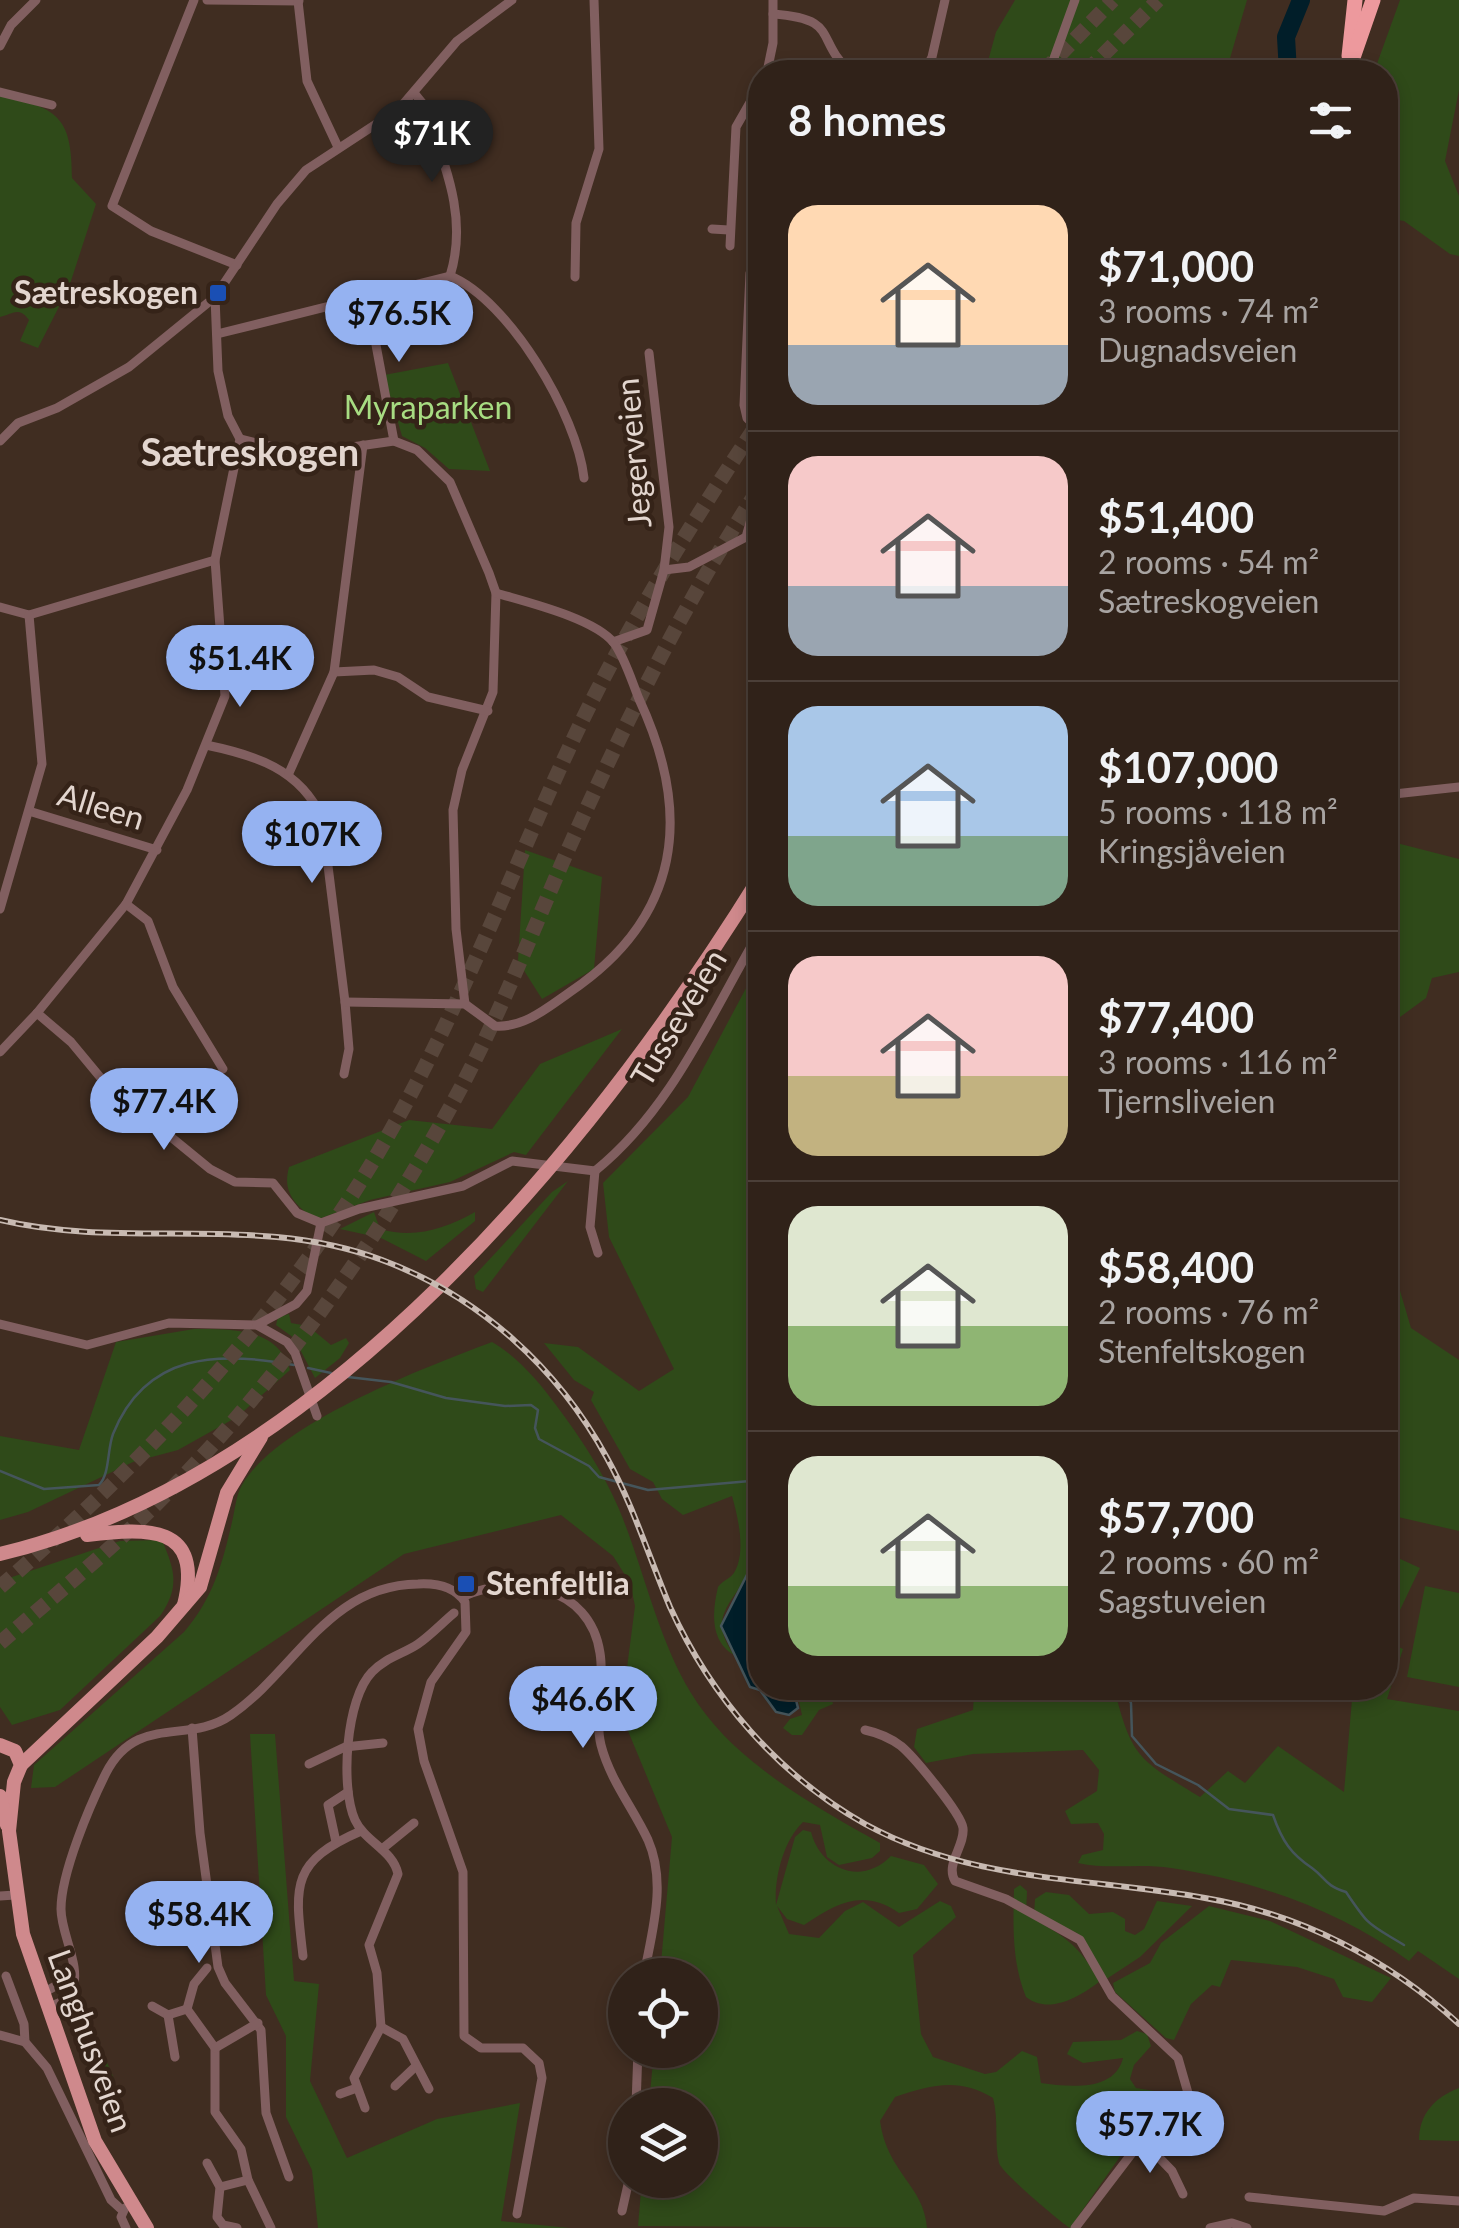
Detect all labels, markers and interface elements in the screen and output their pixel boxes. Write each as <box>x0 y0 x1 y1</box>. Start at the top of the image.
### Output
icon: filters <box>1303 93 1358 148</box>
text: 8 homes <box>788 95 946 145</box>
pin: $71K <box>373 100 491 185</box>
text: $71K <box>393 113 471 152</box>
text: $71,000 <box>1098 241 1254 291</box>
icon: home <box>868 245 988 365</box>
place label: Sætreskogen <box>14 272 198 311</box>
pin: $76.5K <box>318 280 480 365</box>
marker: Sætreskogen <box>207 282 229 304</box>
text: 3 rooms · 74 m² <box>1098 291 1319 330</box>
text: $76.5K <box>347 293 451 332</box>
text: Dugnadsveien <box>1098 330 1297 369</box>
street label: Jegerveien <box>607 377 658 530</box>
park label: Myraparken <box>344 387 512 426</box>
district label: Sætreskogen <box>141 428 359 474</box>
text: $51,400 <box>1098 492 1254 542</box>
icon: home <box>868 496 988 616</box>
text: 2 rooms · 54 m² <box>1098 542 1319 581</box>
text: Sætreskogveien <box>1098 581 1319 620</box>
pin: $51.4K <box>159 625 321 710</box>
text: $51.4K <box>188 638 292 677</box>
text: $107,000 <box>1098 742 1278 792</box>
icon: home <box>868 746 988 866</box>
street label: Alleen <box>53 774 149 837</box>
text: 5 rooms · 118 m² <box>1098 792 1338 831</box>
pin: $107K <box>242 801 382 886</box>
text: $107K <box>264 814 360 853</box>
text: Kringsjåveien <box>1098 831 1286 870</box>
street label: Tusseveien <box>622 942 734 1093</box>
text: $77,400 <box>1098 992 1254 1042</box>
icon: home <box>868 996 988 1116</box>
text: 3 rooms · 116 m² <box>1098 1042 1338 1081</box>
pin: $77.4K <box>83 1068 245 1153</box>
text: $77.4K <box>112 1081 216 1120</box>
text: Tjernsliveien <box>1098 1081 1275 1120</box>
text: $58,400 <box>1098 1242 1254 1292</box>
icon: home <box>868 1246 988 1366</box>
text: 2 rooms · 76 m² <box>1098 1292 1319 1331</box>
text: Stenfeltskogen <box>1098 1331 1306 1370</box>
text: $57,700 <box>1098 1492 1254 1542</box>
icon: home <box>868 1496 988 1616</box>
text: 2 rooms · 60 m² <box>1098 1542 1319 1581</box>
place label: Stenfeltlia <box>486 1563 630 1602</box>
marker: Stenfeltlia <box>455 1573 477 1595</box>
text: Sagstuveien <box>1098 1581 1266 1620</box>
pin: $46.6K <box>502 1666 664 1751</box>
text: $46.6K <box>531 1679 635 1718</box>
pin: $58.4K <box>118 1881 280 1966</box>
text: $58.4K <box>147 1894 251 1933</box>
street label: Langhusveien <box>40 1944 142 2137</box>
map controls <box>608 1958 718 2198</box>
button: locate <box>608 1958 718 2068</box>
button: layers <box>608 2088 718 2198</box>
pin: $57.7K <box>1069 2091 1231 2176</box>
text: $57.7K <box>1098 2104 1202 2143</box>

